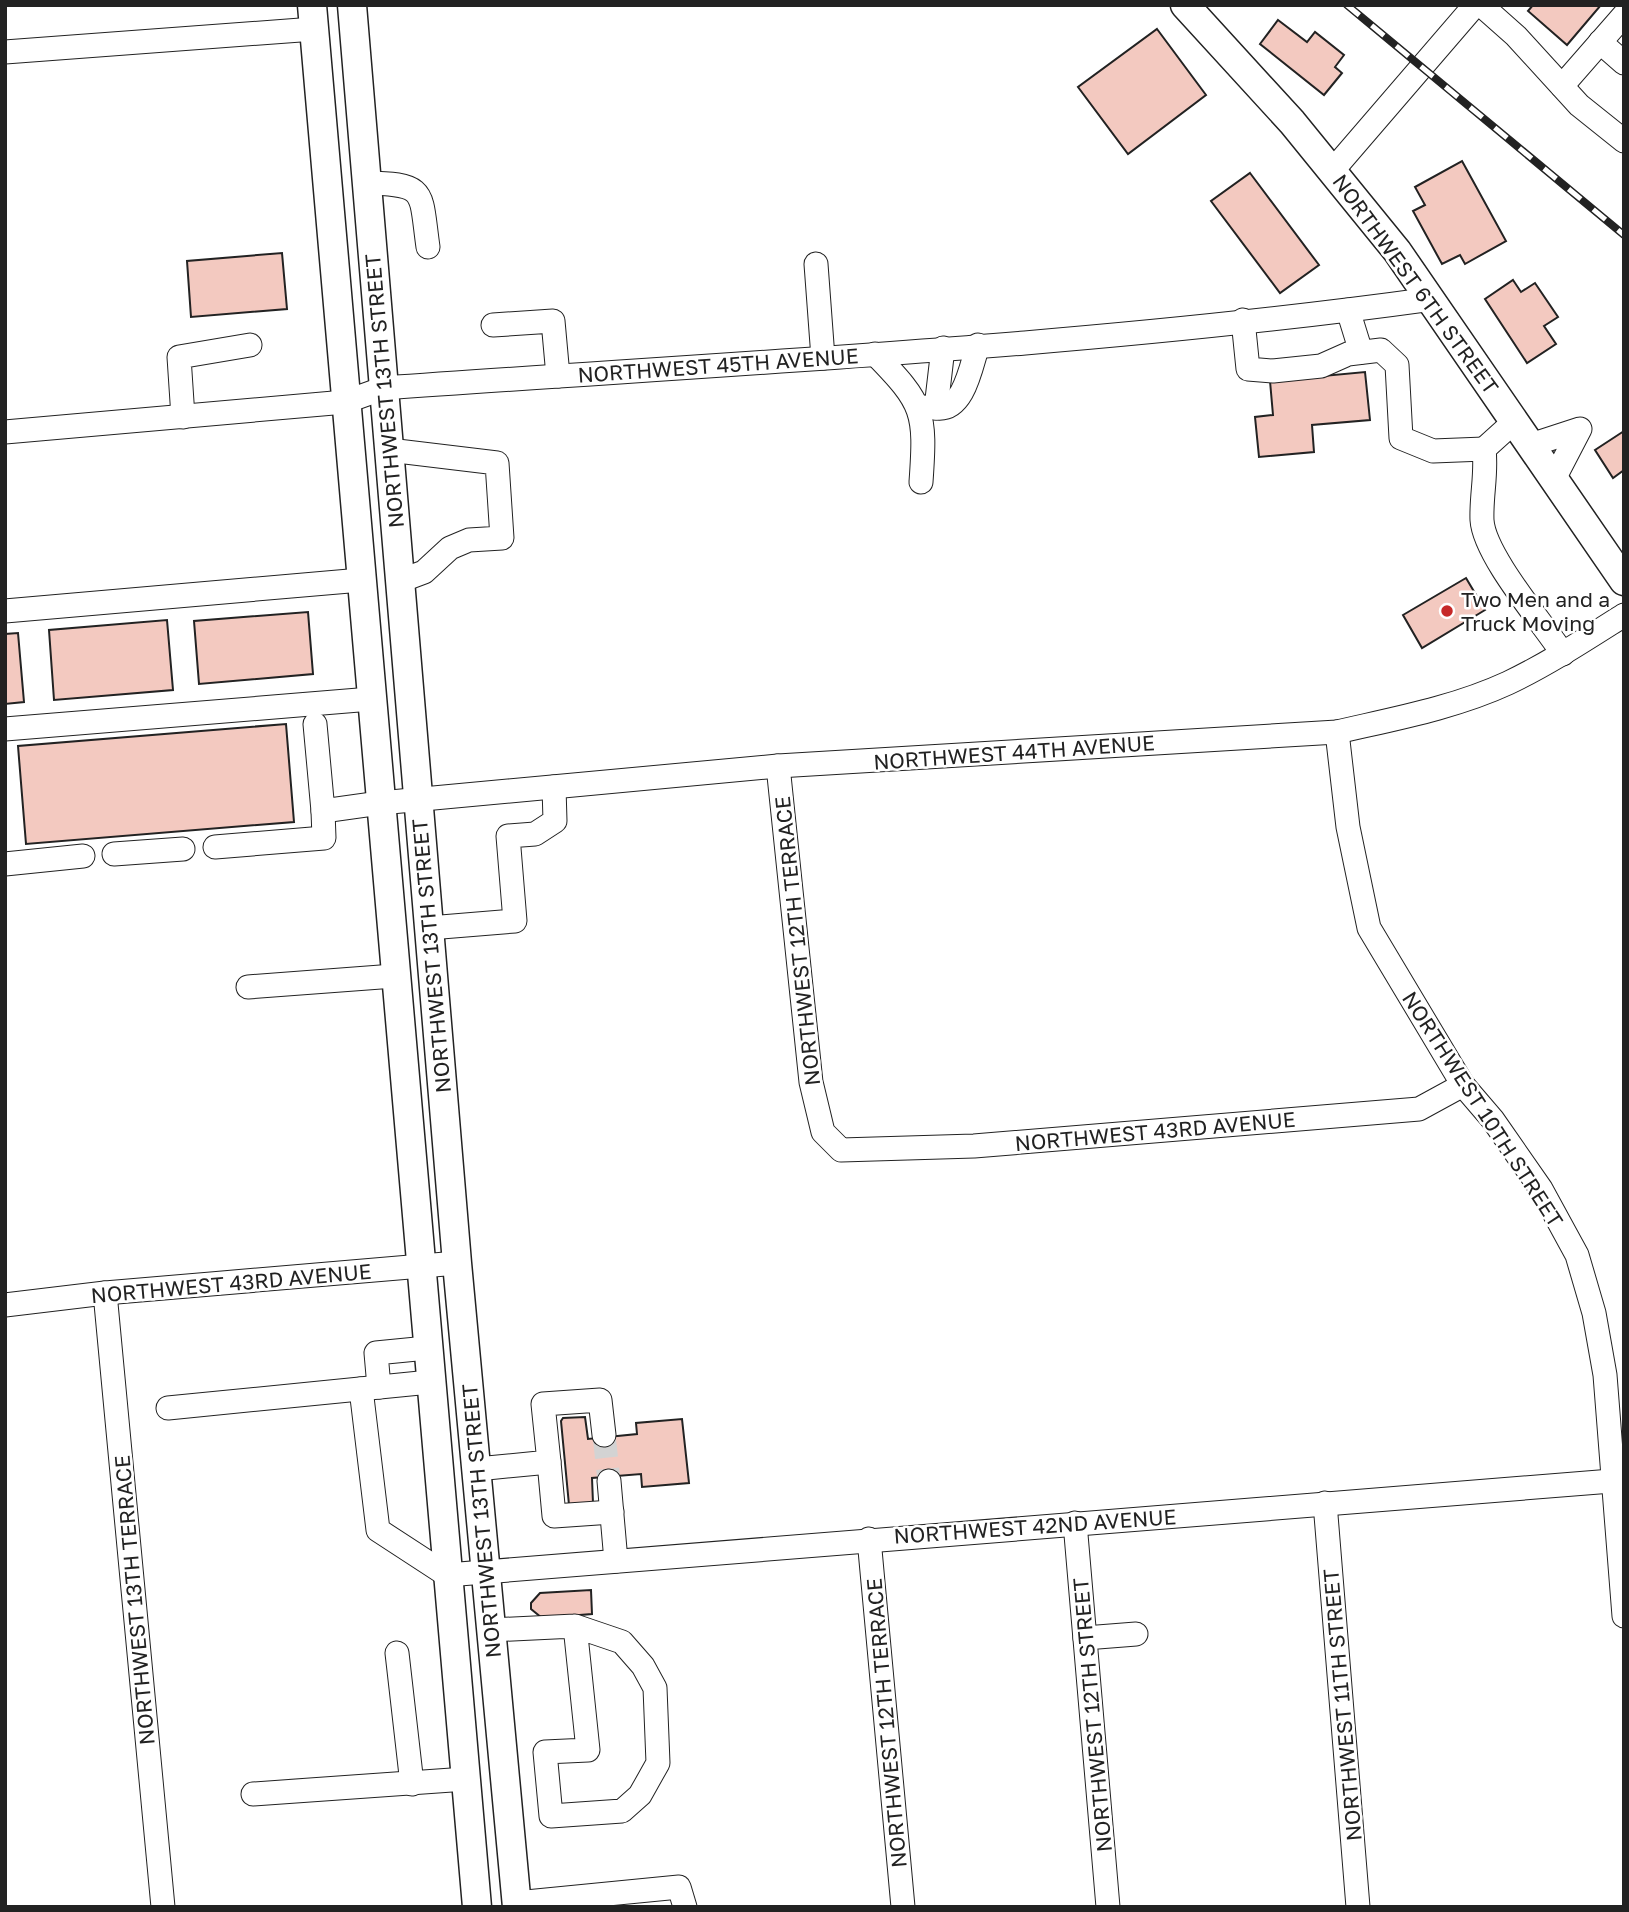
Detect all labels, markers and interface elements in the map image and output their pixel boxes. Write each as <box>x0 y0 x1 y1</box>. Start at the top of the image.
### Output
street label: NORTHWEST 6TH STREET <box>1328 169 1504 399</box>
street label: NORTHWEST 13TH STREET <box>359 253 409 529</box>
street label: NORTHWEST 45TH AVENUE <box>577 342 859 388</box>
place label: Two Men and a Truck Moving <box>1461 586 1610 636</box>
marker: Two Men and a Truck Moving <box>1439 603 1455 619</box>
street label: NORTHWEST 44TH AVENUE <box>872 729 1156 775</box>
street label: NORTHWEST 12TH TERRACE <box>769 795 825 1087</box>
street label: NORTHWEST 13TH STREET <box>406 818 456 1094</box>
street label: NORTHWEST 10TH STREET <box>1397 986 1569 1232</box>
street label: NORTHWEST 43RD AVENUE <box>1014 1106 1296 1156</box>
street label: NORTHWEST 43RD AVENUE <box>90 1258 372 1308</box>
street label: NORTHWEST 13TH STREET <box>456 1383 506 1659</box>
street label: NORTHWEST 13TH TERRACE <box>108 1454 160 1746</box>
street label: NORTHWEST 42ND AVENUE <box>893 1503 1177 1549</box>
street label: NORTHWEST 11TH STREET <box>1317 1568 1367 1842</box>
street label: NORTHWEST 12TH TERRACE <box>860 1577 912 1869</box>
street label: NORTHWEST 12TH STREET <box>1067 1577 1117 1853</box>

